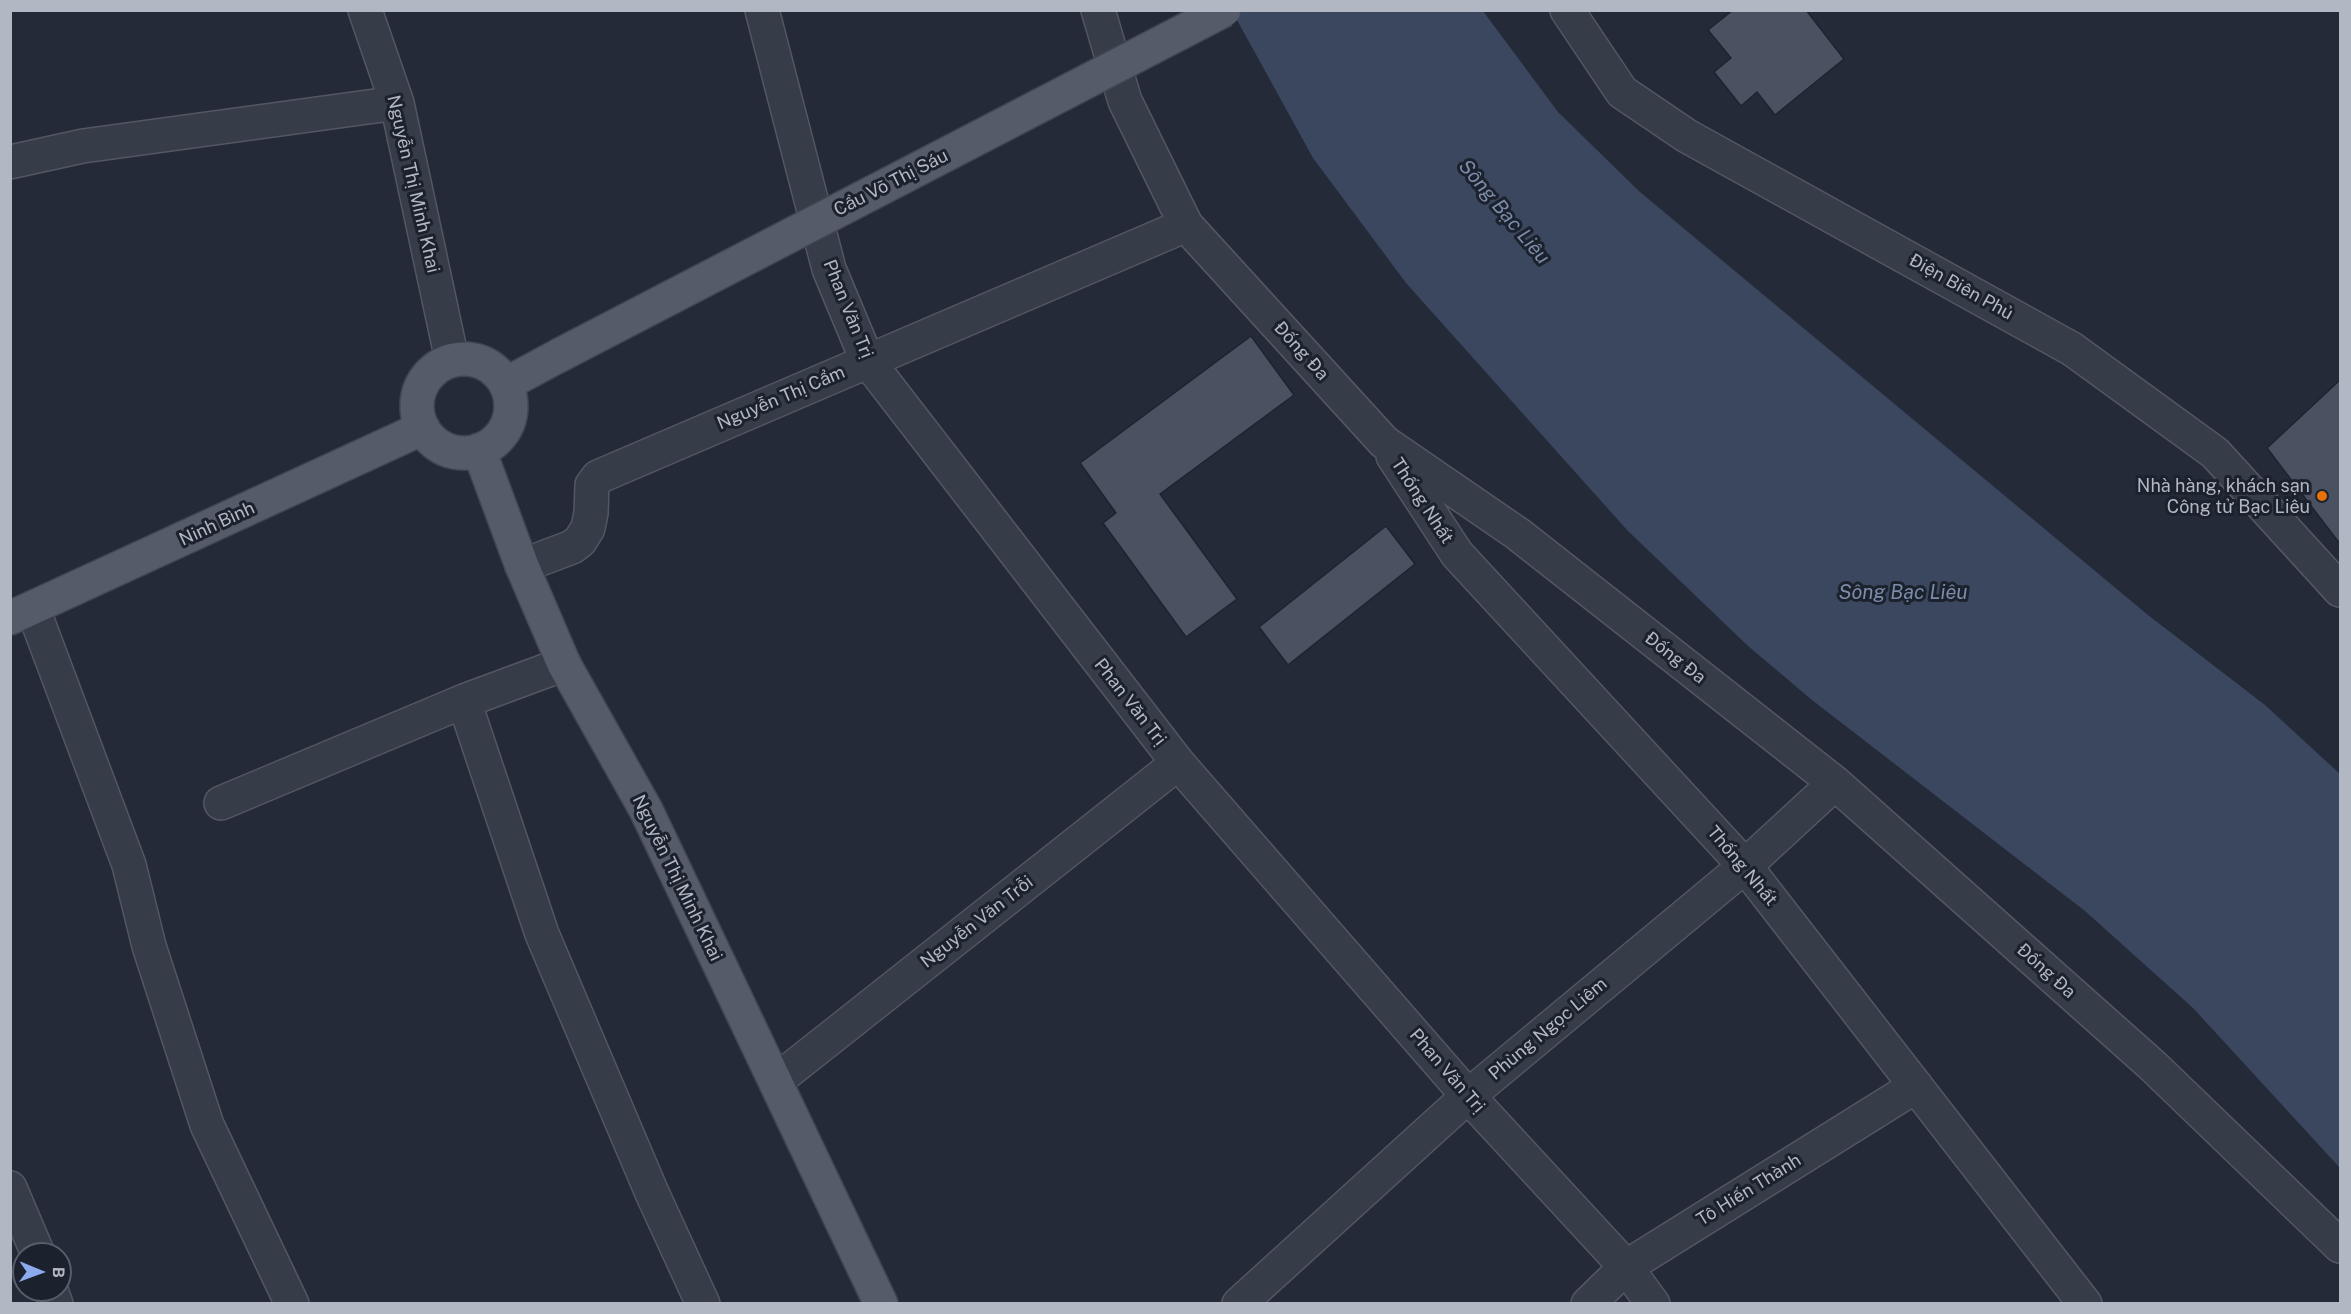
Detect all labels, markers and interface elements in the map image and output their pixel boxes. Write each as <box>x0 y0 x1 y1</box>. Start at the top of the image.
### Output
street label: Nguyễn Thị Minh Khai <box>382 93 444 275</box>
street label: Cầu Võ Thị Sáu <box>830 145 952 221</box>
water label: Sông Bạc Liêu <box>1453 155 1555 269</box>
street label: Điện Biên Phủ <box>1905 249 2017 325</box>
street label: Phan Văn Trị <box>818 257 878 361</box>
street label: Đống Đa <box>1269 317 1333 385</box>
street label: Nguyễn Thị Cẩm <box>714 361 848 435</box>
street label: Thống Nhất <box>1386 454 1458 548</box>
place label: Nhà hàng, khách sạn Công tử Bạc Liêu <box>2137 475 2310 518</box>
marker: Nhà hàng, khách sạn Công tử Bạc Liêu <box>2315 489 2329 503</box>
street label: Ninh Bình <box>176 497 258 551</box>
water label: Sông Bạc Liêu <box>1838 581 1968 605</box>
street label: Đống Đa <box>1640 627 1710 689</box>
street label: Phan Văn Trị <box>1089 654 1171 750</box>
street label: Nguyễn Thị Minh Khai <box>627 792 727 964</box>
street label: Thống Nhất <box>1702 822 1782 910</box>
street label: Nguyễn Văn Trỗi <box>916 871 1038 973</box>
street label: Đống Đa <box>2012 939 2080 1003</box>
street label: Phùng Ngọc Liêm <box>1484 973 1612 1085</box>
street label: Phan Văn Trị <box>1405 1025 1489 1117</box>
street label: Tô Hiến Thành <box>1693 1149 1805 1231</box>
north arrow <box>12 1242 72 1302</box>
text: B <box>49 1267 68 1278</box>

